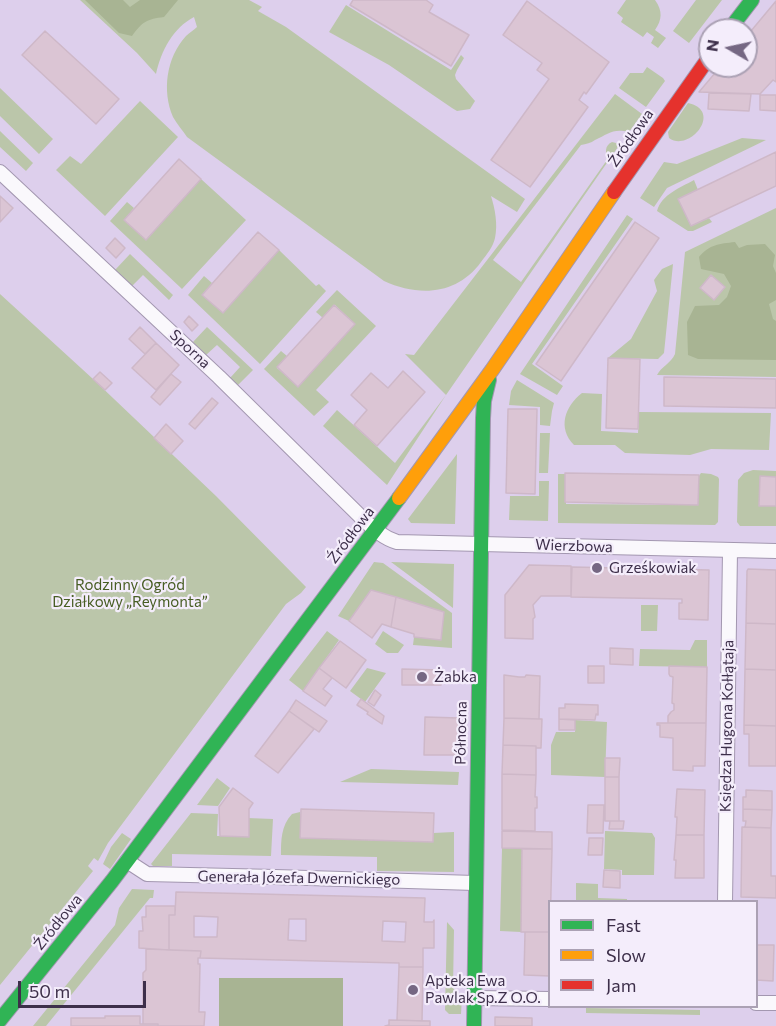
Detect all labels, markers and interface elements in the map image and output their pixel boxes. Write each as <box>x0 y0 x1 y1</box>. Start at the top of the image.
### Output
north arrow <box>698 18 758 78</box>
text: N <box>701 38 722 53</box>
street label: Źródłowa <box>605 106 657 170</box>
street label: Sporna <box>166 326 214 372</box>
street label: Źródłowa <box>324 503 378 567</box>
street label: Wierzbowa <box>535 536 613 556</box>
place label: Grześkowiak <box>609 559 696 577</box>
marker: Grześkowiak <box>590 561 604 575</box>
park label: Rodzinny Ogród Działkowy „Reymonta” <box>52 576 208 611</box>
street label: Księdza Hugona Kołłątaja <box>716 640 738 812</box>
place label: Żabka <box>434 668 477 686</box>
marker: Żabka <box>415 670 429 684</box>
street label: Północna <box>451 701 471 765</box>
street label: Generała Józefa Dwernickiego <box>197 867 401 889</box>
street label: Źródłowa <box>30 891 86 953</box>
legend <box>548 900 758 1008</box>
text: Fast <box>606 914 641 936</box>
text: Slow <box>606 944 646 966</box>
scale bar <box>21 969 148 1007</box>
place label: Apteka Ewa Pawlak Sp.Z O.O. <box>425 972 541 1007</box>
text: Jam <box>606 974 636 996</box>
text: 50 m <box>29 980 70 1002</box>
marker: Apteka Ewa Pawlak Sp.Z O.O. <box>406 983 420 997</box>

